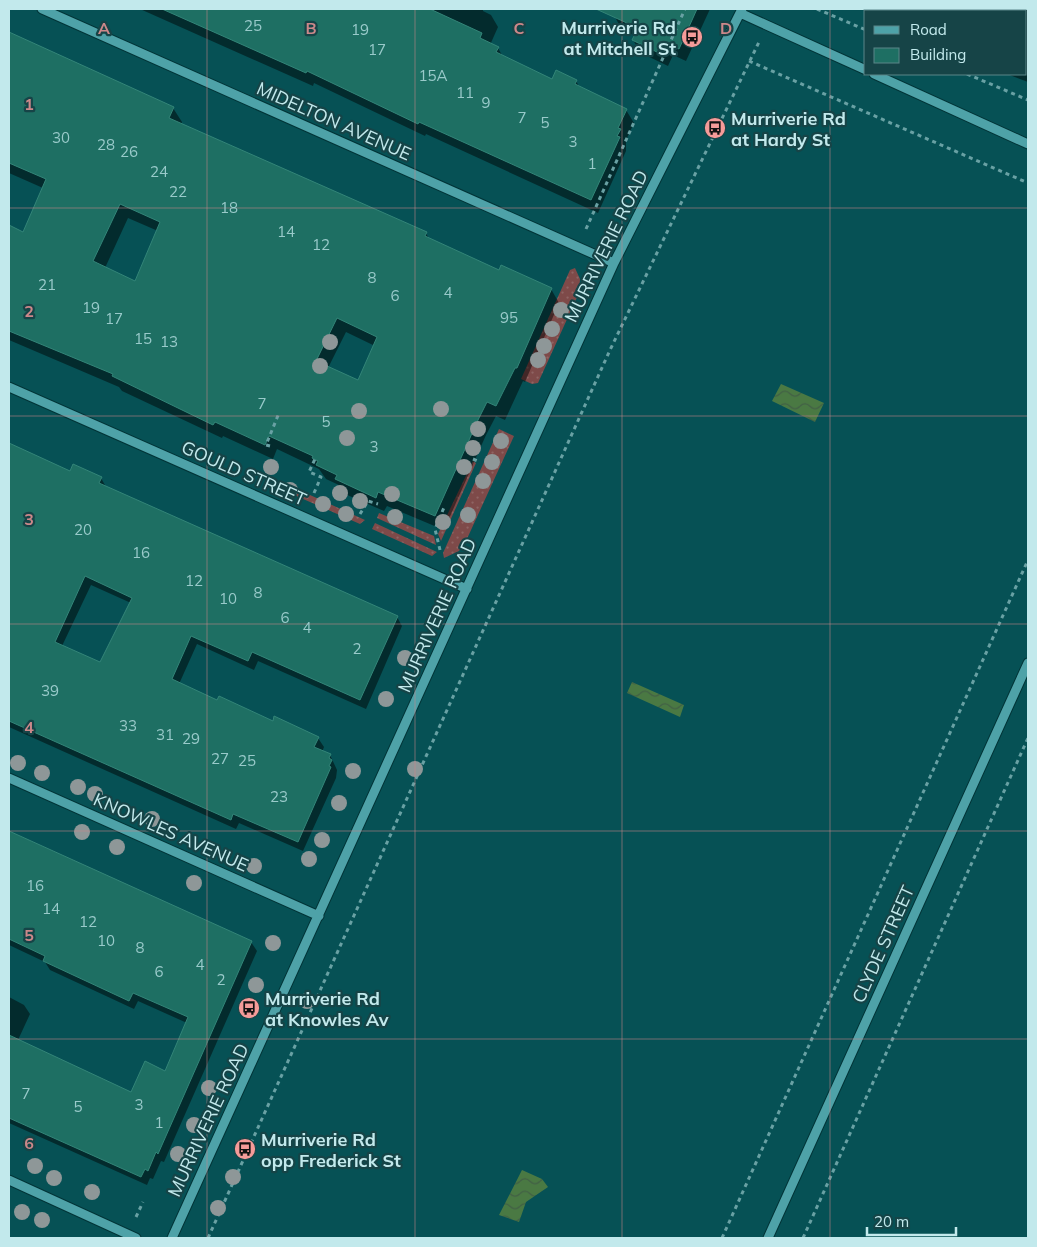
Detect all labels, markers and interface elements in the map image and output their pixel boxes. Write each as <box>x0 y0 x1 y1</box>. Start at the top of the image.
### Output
legend <box>864 10 1027 75</box>
house number: 25 <box>244 16 262 35</box>
place label: Murriverie Rd at Mitchell St <box>561 16 676 60</box>
text: A <box>98 18 110 38</box>
text: B <box>305 18 317 38</box>
text: C <box>514 18 525 38</box>
text: D <box>720 18 732 38</box>
house number: 19 <box>351 20 369 39</box>
text: Road <box>910 20 947 39</box>
bus stop icon: Murriverie Rd at Mitchell St <box>680 25 704 49</box>
house number: 17 <box>368 40 386 59</box>
text: Building <box>910 45 966 64</box>
house number: 15A <box>418 66 448 85</box>
street label: MIDELTON AVENUE <box>253 77 415 165</box>
house number: 11 <box>456 83 474 102</box>
house number: 9 <box>481 93 491 112</box>
text: 1 <box>24 94 34 114</box>
place label: Murriverie Rd at Hardy St <box>731 107 846 151</box>
house number: 7 <box>517 108 527 127</box>
house number: 5 <box>540 113 550 132</box>
bus stop icon: Murriverie Rd at Hardy St <box>703 116 727 140</box>
house number: 30 <box>52 128 70 147</box>
house number: 3 <box>568 132 578 151</box>
house number: 28 <box>97 135 115 154</box>
house number: 26 <box>120 142 138 161</box>
house number: 1 <box>587 154 597 173</box>
house number: 24 <box>150 162 168 181</box>
street label: MURRIVERIE ROAD <box>559 166 653 326</box>
house number: 22 <box>169 182 187 201</box>
house number: 18 <box>220 198 238 217</box>
house number: 14 <box>277 222 295 241</box>
house number: 12 <box>312 235 330 254</box>
house number: 8 <box>367 268 377 287</box>
house number: 21 <box>38 275 56 294</box>
house number: 4 <box>443 283 453 302</box>
house number: 6 <box>390 286 400 305</box>
house number: 19 <box>82 298 100 317</box>
text: 2 <box>24 301 34 321</box>
house number: 95 <box>500 308 518 327</box>
house number: 17 <box>105 309 123 328</box>
house number: 15 <box>134 329 152 348</box>
house number: 13 <box>160 332 178 351</box>
house number: 7 <box>257 394 267 413</box>
house number: 5 <box>321 412 331 431</box>
street label: GOULD STREET <box>178 435 310 511</box>
house number: 3 <box>369 437 379 456</box>
text: 3 <box>24 509 34 529</box>
house number: 20 <box>74 520 92 539</box>
street label: MURRIVERIE ROAD <box>393 534 481 696</box>
house number: 16 <box>132 543 150 562</box>
house number: 12 <box>185 571 203 590</box>
house number: 8 <box>253 583 263 602</box>
house number: 10 <box>219 589 237 608</box>
house number: 6 <box>280 608 290 627</box>
house number: 4 <box>302 618 312 637</box>
house number: 2 <box>352 639 362 658</box>
house number: 39 <box>41 681 59 700</box>
house number: 33 <box>119 716 137 735</box>
text: 4 <box>24 717 34 737</box>
house number: 31 <box>156 725 174 744</box>
house number: 29 <box>182 729 200 748</box>
house number: 27 <box>211 749 229 768</box>
house number: 25 <box>238 751 256 770</box>
street label: KNOWLES AVENUE <box>90 787 252 877</box>
house number: 23 <box>270 787 288 806</box>
house number: 16 <box>26 876 44 895</box>
street label: CLYDE STREET <box>847 882 919 1006</box>
house number: 14 <box>42 899 60 918</box>
house number: 12 <box>79 912 97 931</box>
text: 5 <box>24 925 34 945</box>
house number: 10 <box>97 931 115 950</box>
house number: 8 <box>135 938 145 957</box>
house number: 4 <box>195 955 205 974</box>
house number: 6 <box>154 962 164 981</box>
house number: 2 <box>216 970 226 989</box>
place label: Murriverie Rd at Knowles Av <box>265 987 389 1031</box>
bus stop icon: Murriverie Rd at Knowles Av <box>237 996 261 1020</box>
street label: MURRIVERIE ROAD <box>162 1040 254 1200</box>
house number: 7 <box>21 1084 31 1103</box>
house number: 3 <box>134 1095 144 1114</box>
house number: 5 <box>73 1097 83 1116</box>
house number: 1 <box>154 1113 164 1132</box>
place label: Murriverie Rd opp Frederick St <box>261 1128 401 1172</box>
text: 6 <box>24 1133 34 1153</box>
bus stop icon: Murriverie Rd opp Frederick St <box>233 1137 257 1161</box>
scale bar <box>867 1204 956 1236</box>
text: 20 m <box>874 1212 909 1231</box>

